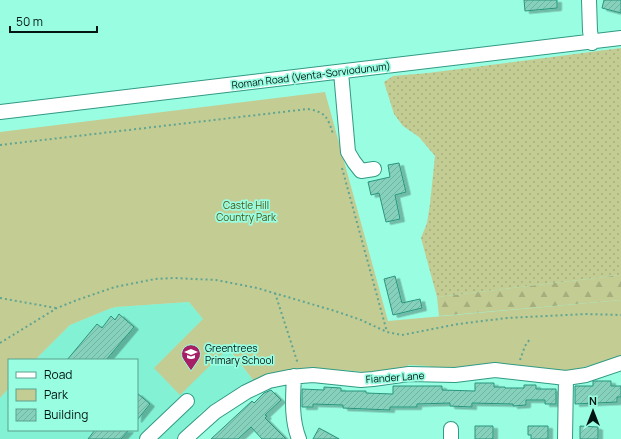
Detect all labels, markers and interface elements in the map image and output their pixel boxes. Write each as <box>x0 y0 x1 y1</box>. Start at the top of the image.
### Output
scale bar <box>10 8 97 34</box>
text: 50 m <box>16 13 43 30</box>
street label: Roman Road (Venta-Sorviodunum) <box>231 58 391 92</box>
park label: Castle Hill Country Park <box>216 198 277 224</box>
place label: Greentrees Primary School <box>205 341 274 367</box>
school or university icon: Greentrees Primary School <box>180 343 202 371</box>
legend <box>8 359 138 431</box>
text: Road <box>44 366 72 383</box>
street label: Fiander Lane <box>365 368 425 386</box>
text: Park <box>44 386 69 403</box>
north arrow <box>573 391 613 431</box>
text: N <box>589 393 597 408</box>
text: Building <box>44 406 88 423</box>

